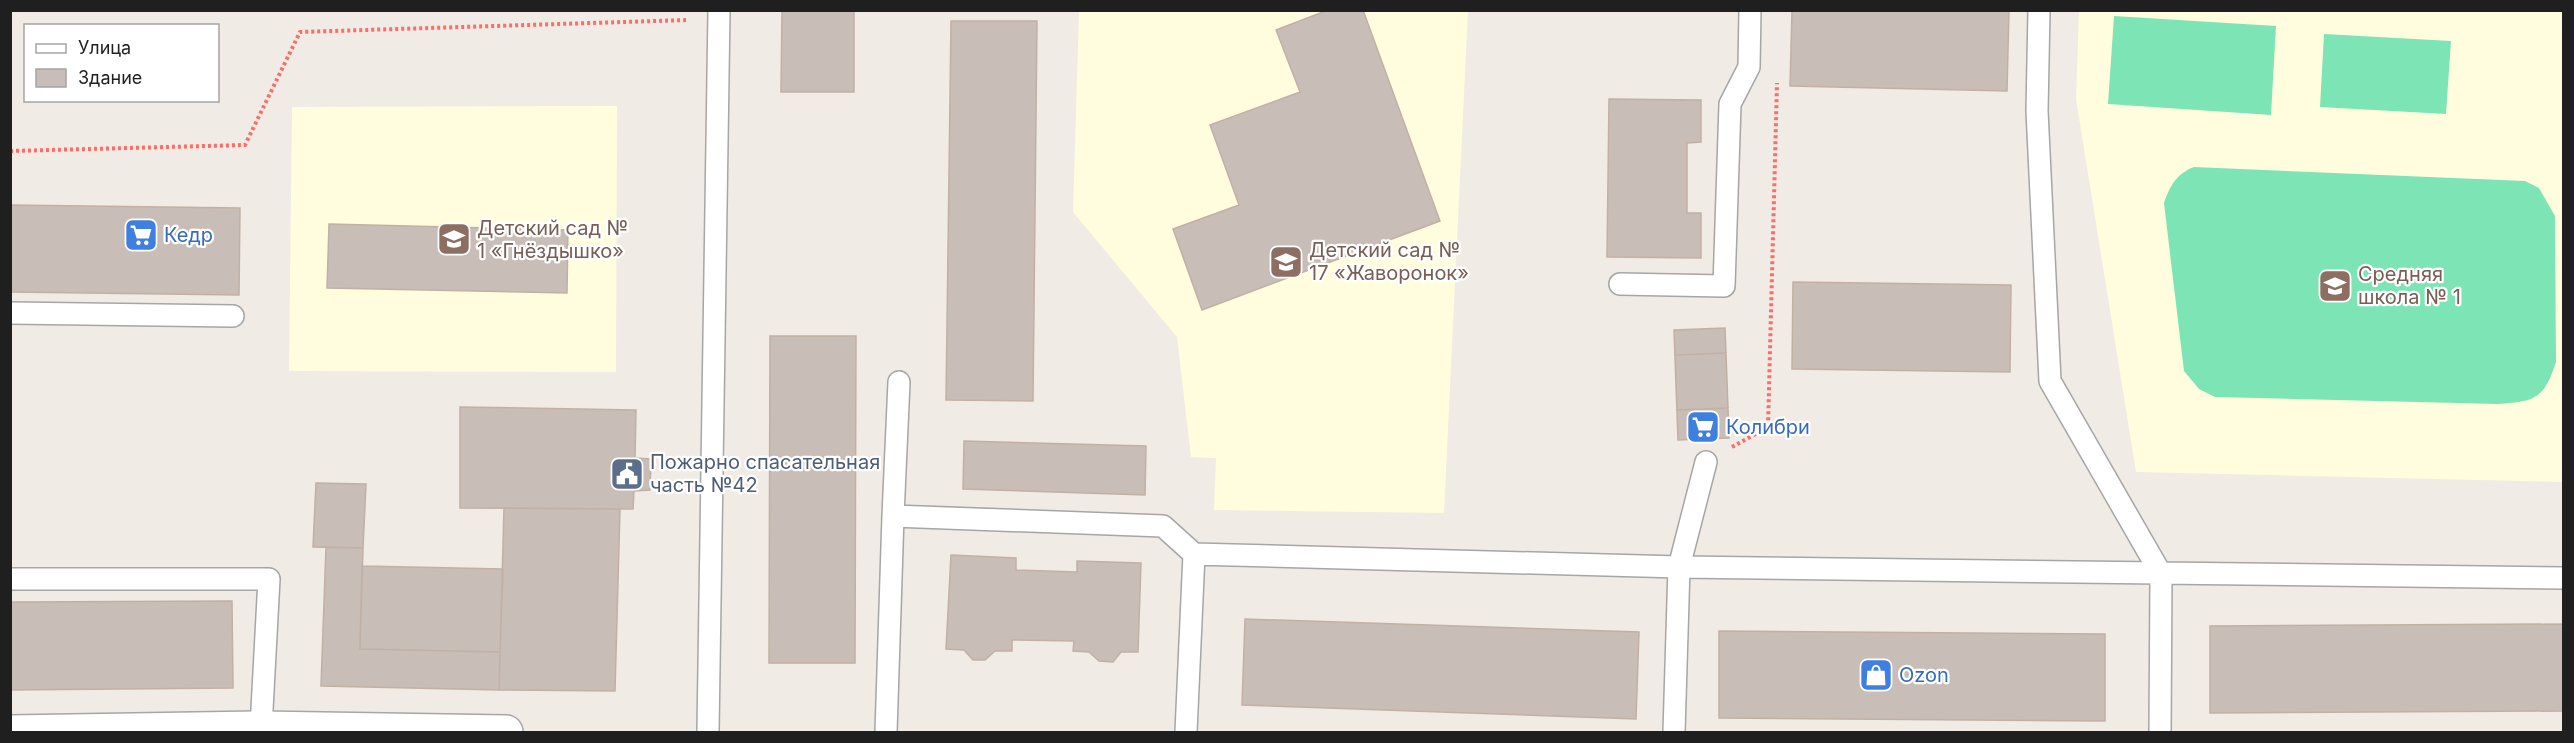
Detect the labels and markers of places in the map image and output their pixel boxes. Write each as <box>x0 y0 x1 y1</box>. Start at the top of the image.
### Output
place label: Детский сад № 1 «Гнёздышко» <box>477 216 628 263</box>
supermarket icon: Кедр <box>123 217 159 253</box>
school or university icon: Детский сад № 1 «Гнёздышко» <box>436 221 472 257</box>
place label: Кедр <box>164 223 213 247</box>
place label: Детский сад № 17 «Жаворонок» <box>1309 238 1469 285</box>
school or university icon: Детский сад № 17 «Жаворонок» <box>1268 244 1304 280</box>
place label: Средняя школа № 1 <box>2358 262 2461 309</box>
school or university icon: Средняя школа № 1 <box>2317 268 2353 304</box>
supermarket icon: Колибри <box>1685 409 1721 445</box>
place label: Колибри <box>1726 415 1810 439</box>
place label: Пожарно спасательная часть №42 <box>650 450 880 497</box>
public building icon: Пожарно спасательная часть №42 <box>609 456 645 492</box>
shop icon: Ozon <box>1858 657 1894 693</box>
place label: Ozon <box>1899 663 1949 687</box>

